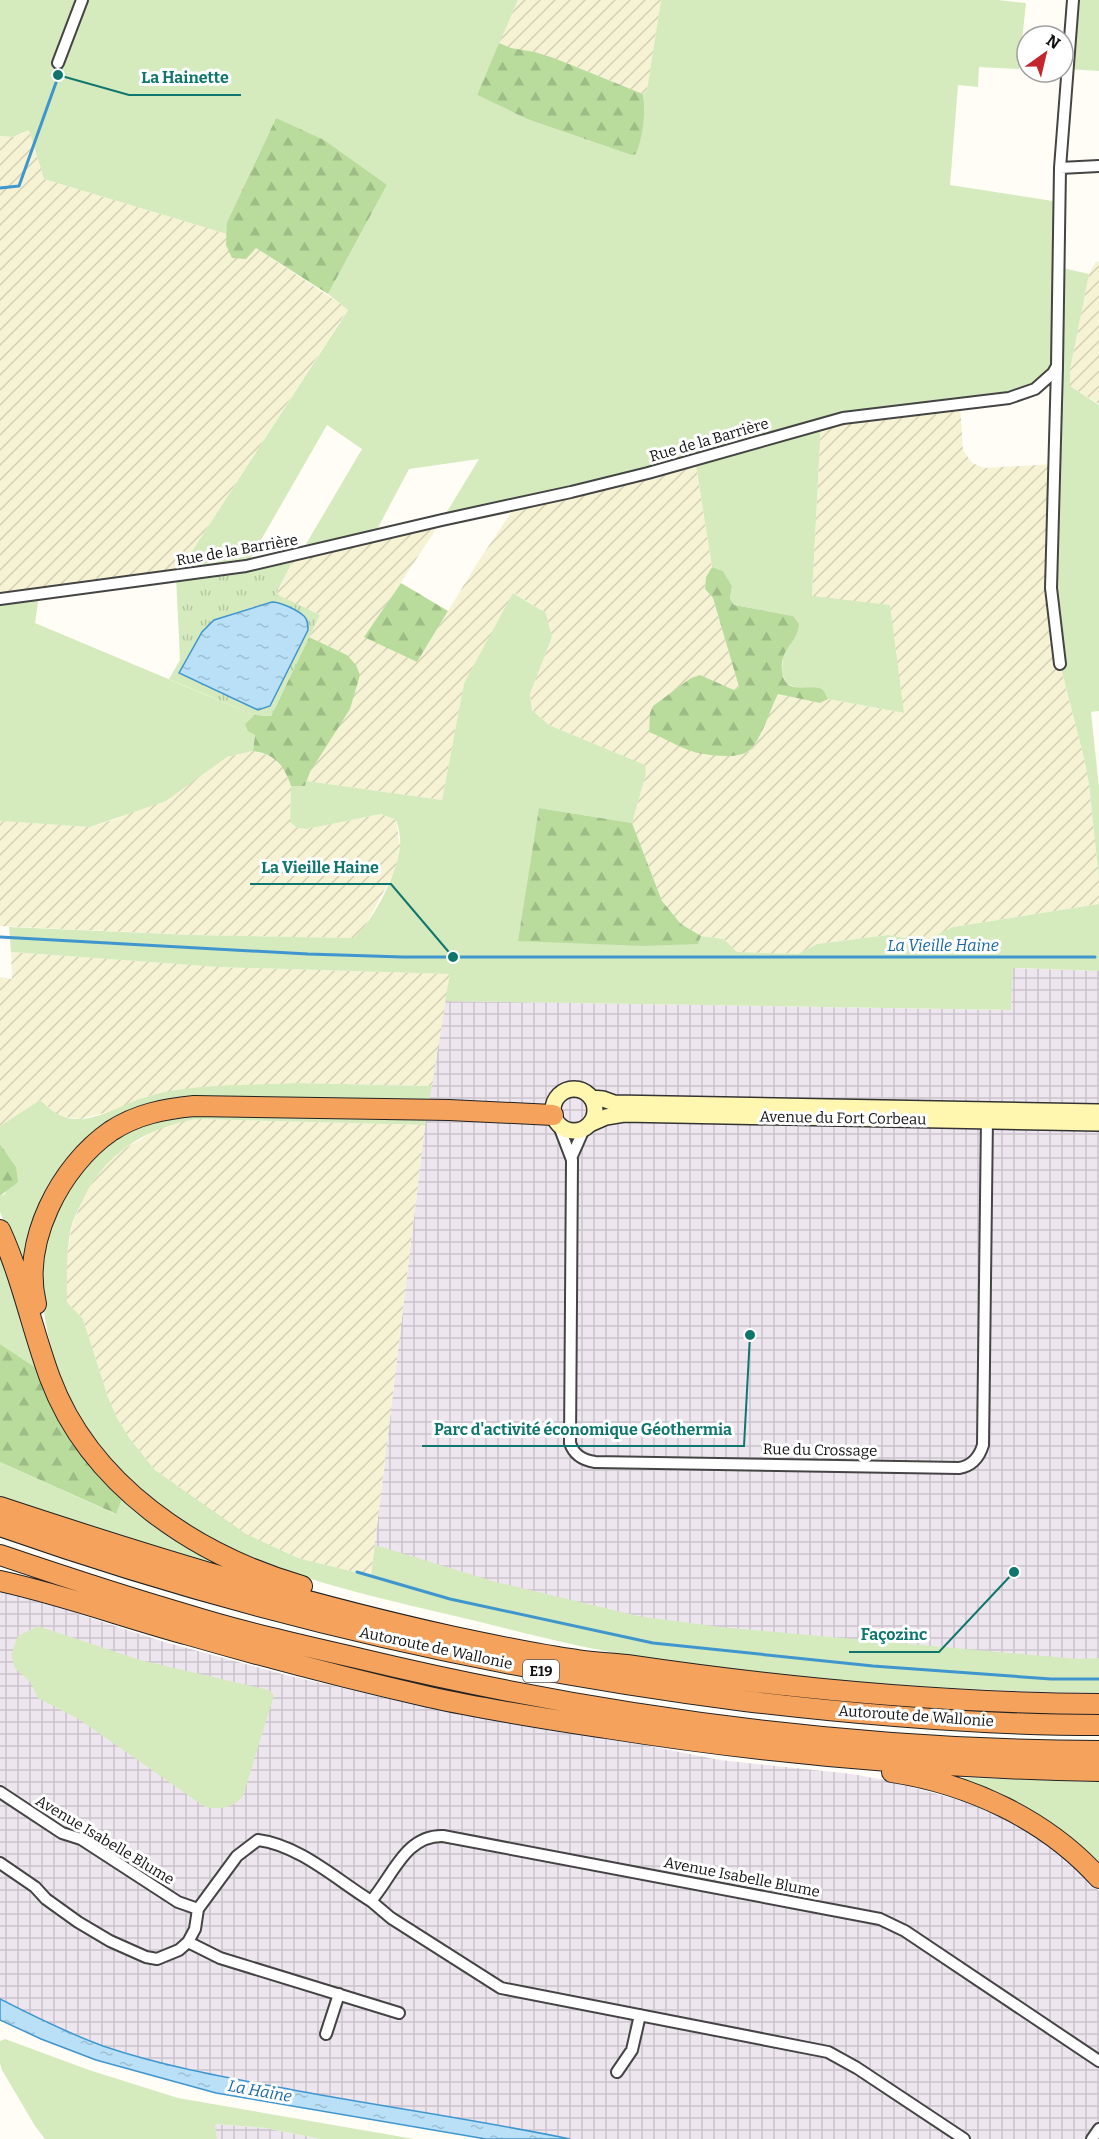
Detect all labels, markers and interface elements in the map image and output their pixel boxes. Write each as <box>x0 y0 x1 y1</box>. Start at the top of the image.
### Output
north arrow <box>1015 24 1075 84</box>
text: N <box>1043 31 1064 53</box>
callout: La Hainette <box>129 61 241 95</box>
text: La Hainette <box>141 68 229 87</box>
street label: Rue de la Barrière <box>647 414 771 466</box>
street label: Rue de la Barrière <box>175 530 299 570</box>
callout: La Vieille Haine <box>250 850 391 884</box>
text: La Vieille Haine <box>261 858 379 877</box>
water label: La Vieille Haine <box>887 936 999 955</box>
street label: Avenue du Fort Corbeau <box>759 1108 927 1128</box>
callout: Parc d'activité économique Géothermia <box>422 1412 744 1446</box>
text: Parc d'activité économique Géothermia <box>434 1420 732 1439</box>
street label: Rue du Crossage <box>763 1440 877 1460</box>
callout: Façozinc <box>849 1618 939 1652</box>
street label: Autoroute de Wallonie <box>358 1623 514 1673</box>
text: Façozinc <box>861 1625 927 1644</box>
road number: E19 <box>523 1660 559 1682</box>
street label: Autoroute de Wallonie <box>838 1702 994 1730</box>
street label: Avenue Isabelle Blume <box>32 1791 178 1889</box>
street label: Avenue Isabelle Blume <box>662 1853 822 1901</box>
water label: La Haine <box>227 2076 293 2106</box>

